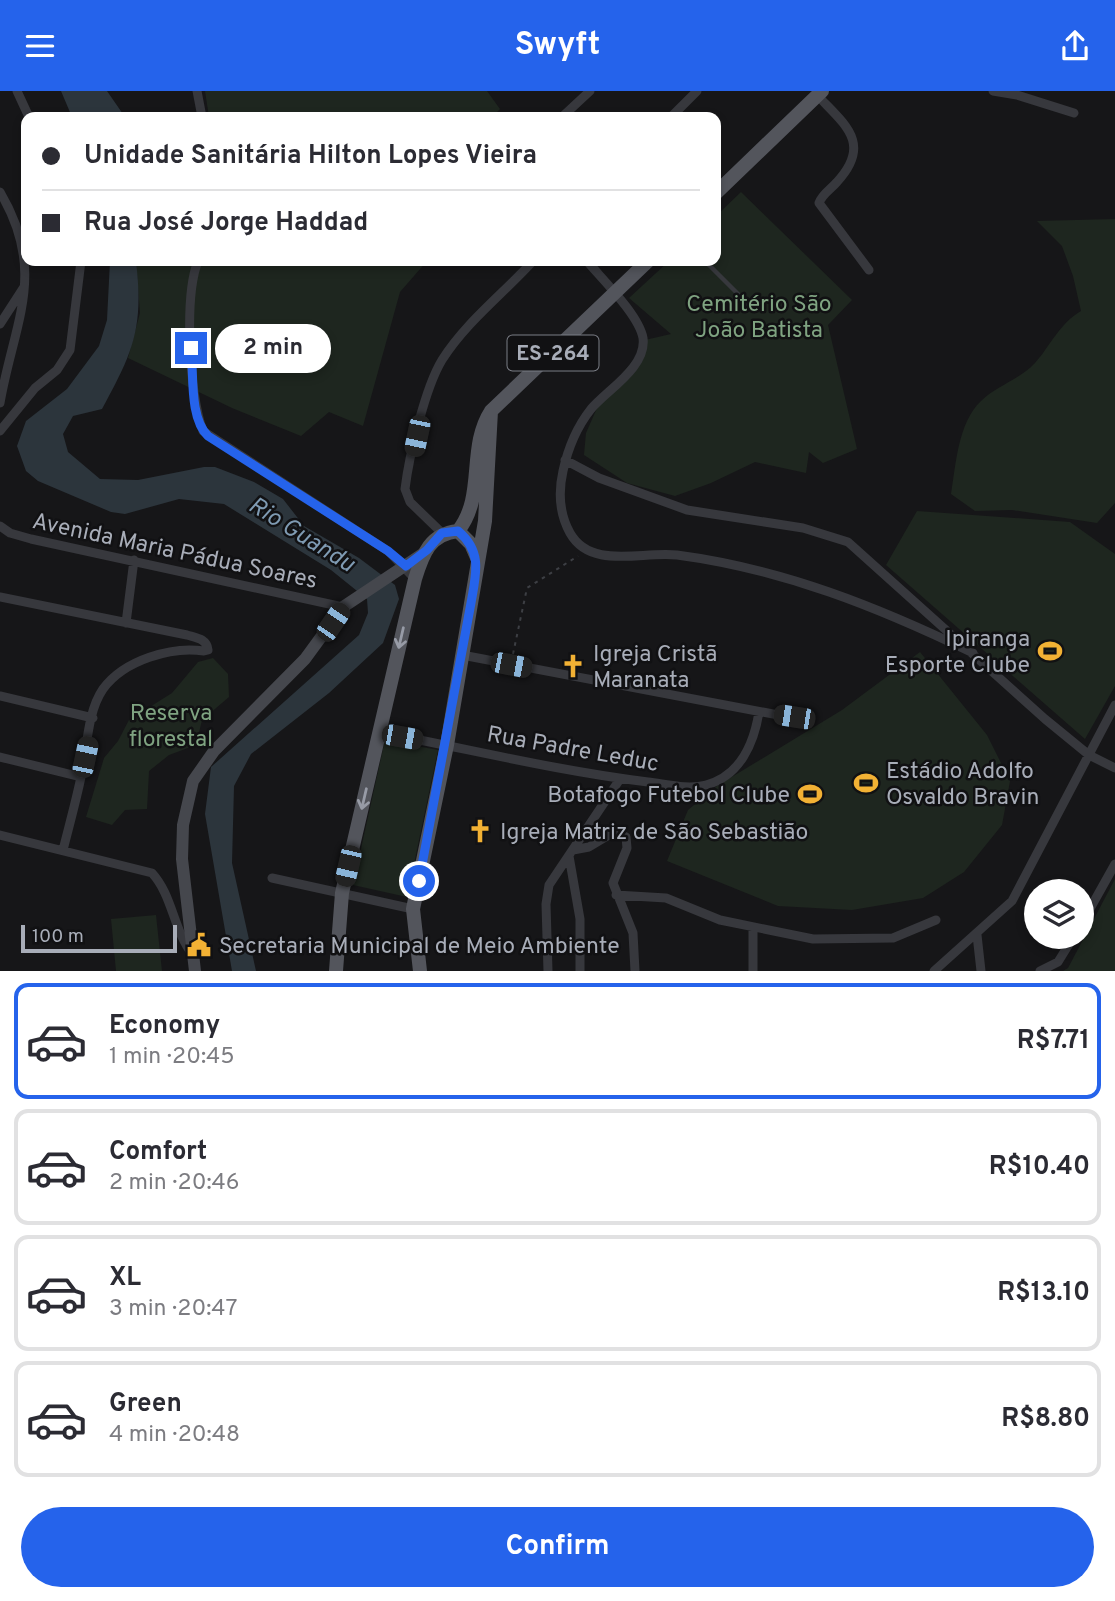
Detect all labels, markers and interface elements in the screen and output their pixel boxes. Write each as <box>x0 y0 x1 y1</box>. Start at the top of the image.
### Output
text: Swyft <box>515 26 600 66</box>
icon: menu <box>21 27 59 65</box>
icon: share <box>1056 27 1094 65</box>
text: Unidade Sanitária Hilton Lopes Vieira <box>84 140 537 173</box>
text: Rua José Jorge Haddad <box>84 207 368 240</box>
park label: Cemitério São João Batista <box>686 291 832 346</box>
callout: 2 min <box>216 323 331 373</box>
route end <box>175 332 207 364</box>
text: 2 min <box>243 334 303 363</box>
road number: ES-264 <box>508 335 598 371</box>
car <box>403 413 432 459</box>
water label: Rio Guandu <box>242 491 361 581</box>
street label: Avenida Maria Pádua Soares <box>29 508 320 597</box>
car <box>313 599 354 645</box>
one-way arrow <box>394 626 407 649</box>
place label: Ipiranga Esporte Clube <box>885 626 1030 681</box>
sports icon: Ipiranga Esporte Clube <box>1036 637 1064 665</box>
place label: Igreja Cristã Maranata <box>593 641 717 696</box>
car <box>489 651 534 679</box>
church icon: Igreja Cristã Maranata <box>559 652 587 680</box>
park label: Reserva florestal <box>129 700 213 755</box>
car <box>772 703 817 731</box>
street label: Rua Padre Leduc <box>484 721 661 780</box>
car <box>380 723 425 751</box>
car <box>71 734 100 780</box>
place label: Estádio Adolfo Osvaldo Bravin <box>886 758 1039 813</box>
sports icon: Estádio Adolfo Osvaldo Bravin <box>852 769 880 797</box>
sports icon: Botafogo Futebol Clube <box>796 780 824 808</box>
place label: Botafogo Futebol Clube <box>547 782 790 811</box>
one-way arrow <box>357 787 370 810</box>
church icon: Igreja Matriz de São Sebastião <box>466 817 494 845</box>
place label: Igreja Matriz de São Sebastião <box>500 819 808 848</box>
car <box>334 843 363 889</box>
route start <box>403 865 435 897</box>
map controls <box>1024 879 1094 949</box>
button: layers <box>1024 879 1094 949</box>
scale bar <box>21 922 177 954</box>
text: 100 m <box>32 925 84 949</box>
public building icon: Secretaria Municipal de Meio Ambiente <box>185 931 213 959</box>
place label: Secretaria Municipal de Meio Ambiente <box>219 933 620 962</box>
icon: car <box>25 1010 88 1073</box>
text: Economy <box>109 1010 220 1043</box>
text: R$7.71 <box>1017 1025 1090 1058</box>
text: 1 min · 20:45 <box>109 1043 235 1072</box>
icon: car <box>25 1136 88 1199</box>
text: Comfort <box>109 1136 207 1169</box>
text: R$10.40 <box>989 1151 1090 1184</box>
text: 2 min · 20:46 <box>109 1169 240 1198</box>
icon: car <box>25 1262 88 1325</box>
text: XL <box>109 1262 141 1295</box>
text: R$13.10 <box>997 1277 1090 1310</box>
text: 3 min · 20:47 <box>109 1295 237 1324</box>
icon: car <box>25 1388 88 1451</box>
text: Green <box>109 1388 182 1421</box>
text: R$8.80 <box>1001 1403 1090 1436</box>
text: 4 min · 20:48 <box>109 1421 240 1450</box>
button: Confirm <box>21 1507 1094 1587</box>

